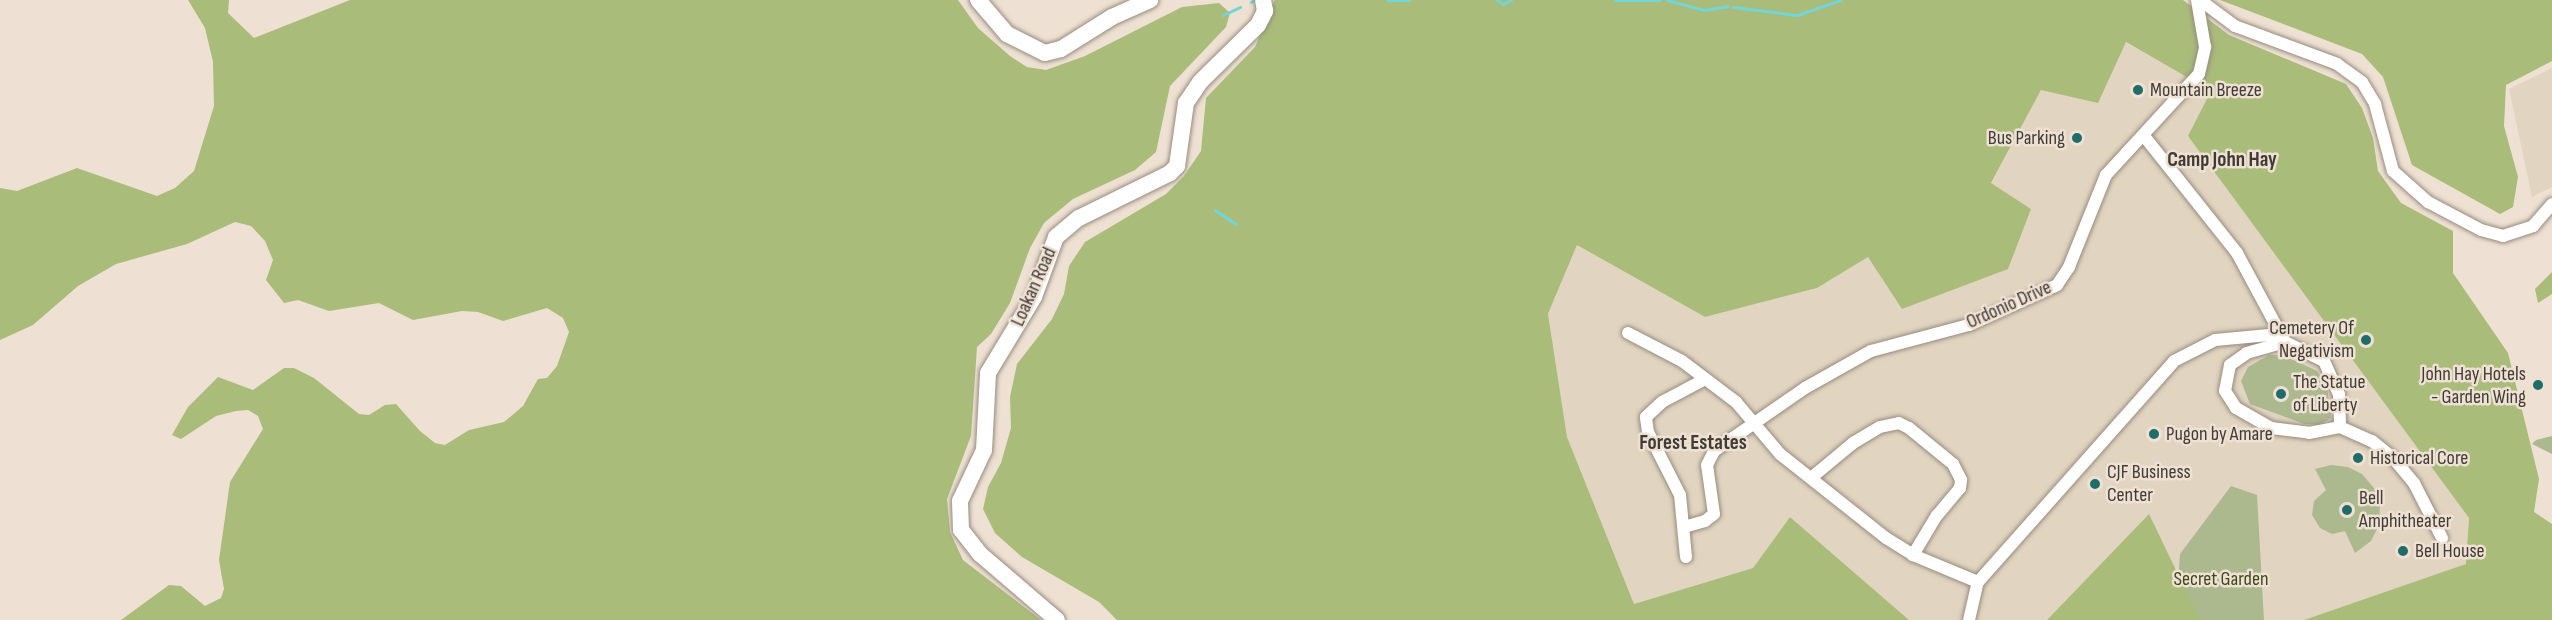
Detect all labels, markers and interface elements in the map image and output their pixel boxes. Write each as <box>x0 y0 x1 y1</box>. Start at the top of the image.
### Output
place label: Mountain Breeze <box>2150 78 2262 102</box>
marker: Mountain Breeze <box>2131 83 2145 97</box>
place label: Bus Parking <box>1988 126 2065 150</box>
marker: Bus Parking <box>2070 131 2084 145</box>
district label: Camp John Hay <box>2167 147 2277 173</box>
street label: Loakan Road <box>1006 244 1062 330</box>
street label: Ordonio Drive <box>1963 276 2055 334</box>
place label: Cemetery Of Negativism <box>2269 316 2354 363</box>
marker: Cemetery Of Negativism <box>2359 333 2373 347</box>
place label: John Hay Hotels - Garden Wing <box>2421 362 2526 409</box>
place label: The Statue of Liberty <box>2293 371 2365 418</box>
marker: John Hay Hotels - Garden Wing <box>2531 378 2545 392</box>
marker: The Statue of Liberty <box>2274 387 2288 401</box>
place label: Pugon by Amare <box>2166 422 2273 446</box>
marker: Pugon by Amare <box>2147 427 2161 441</box>
district label: Forest Estates <box>1639 430 1747 456</box>
place label: Historical Core <box>2370 446 2468 470</box>
marker: Historical Core <box>2351 451 2365 465</box>
place label: CJF Business Center <box>2107 460 2191 507</box>
marker: CJF Business Center <box>2088 477 2102 491</box>
place label: Bell Amphitheater <box>2359 486 2451 533</box>
marker: Bell Amphitheater <box>2340 503 2354 517</box>
place label: Bell House <box>2415 539 2485 563</box>
marker: Bell House <box>2396 544 2410 558</box>
park label: Secret Garden <box>2173 567 2269 591</box>

